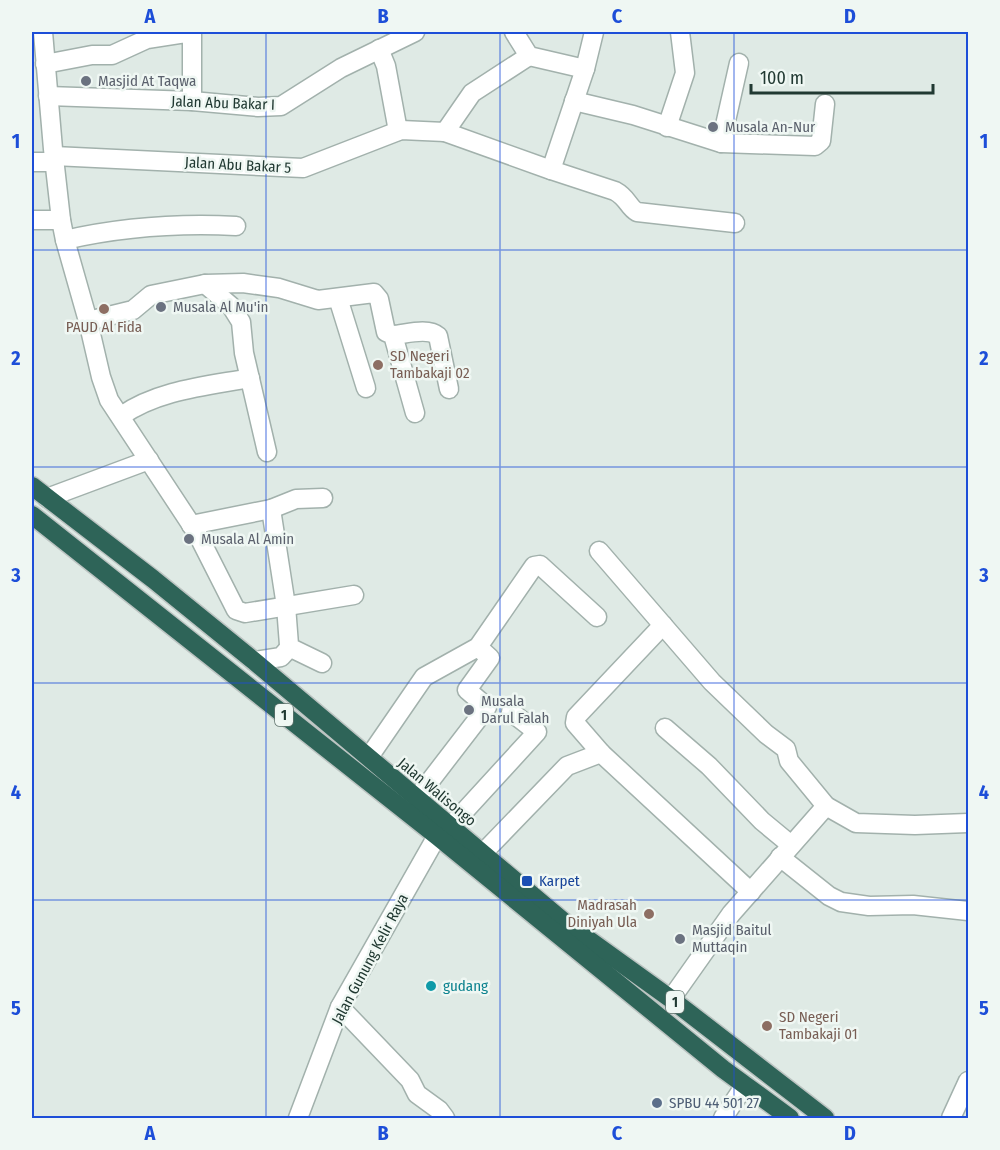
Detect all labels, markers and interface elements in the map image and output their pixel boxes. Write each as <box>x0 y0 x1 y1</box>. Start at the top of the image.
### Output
text: A <box>144 4 157 28</box>
text: B <box>377 4 389 28</box>
text: C <box>612 4 623 28</box>
text: D <box>844 4 856 28</box>
scale bar <box>751 57 932 95</box>
text: 100 m <box>760 67 804 89</box>
place label: Masjid At Taqwa <box>98 72 196 90</box>
marker: Masjid At Taqwa <box>79 74 93 88</box>
street label: Jalan Abu Bakar I <box>171 92 275 114</box>
place label: Musala An-Nur <box>725 118 816 136</box>
marker: Musala An-Nur <box>706 120 720 134</box>
text: 1 <box>12 129 20 153</box>
text: 1 <box>980 129 988 153</box>
street label: Jalan Abu Bakar 5 <box>184 153 292 177</box>
place label: Musala Al Mu'in <box>173 298 268 316</box>
marker: Musala Al Mu'in <box>154 300 168 314</box>
marker: PAUD Al Fida <box>97 302 111 316</box>
place label: PAUD Al Fida <box>66 318 142 336</box>
text: 2 <box>10 346 21 370</box>
text: 2 <box>978 346 989 370</box>
place label: SD Negeri Tambakaji 02 <box>390 347 470 382</box>
marker: SD Negeri Tambakaji 02 <box>371 358 385 372</box>
place label: Musala Al Amin <box>201 530 294 548</box>
marker: Musala Al Amin <box>182 532 196 546</box>
text: 3 <box>10 563 21 587</box>
text: 3 <box>978 563 989 587</box>
place label: Musala Darul Falah <box>481 692 550 727</box>
marker: Musala Darul Falah <box>462 703 476 717</box>
road number: 1 <box>275 704 293 726</box>
street label: Jalan Walisongo <box>394 754 480 830</box>
text: 4 <box>11 780 21 804</box>
text: 4 <box>979 780 989 804</box>
place label: Karpet <box>539 872 580 890</box>
marker: Karpet <box>520 874 534 888</box>
street label: Jalan Gunung Kelir Raya <box>328 891 412 1027</box>
place label: Madrasah Diniyah Ula <box>568 896 637 931</box>
marker: Madrasah Diniyah Ula <box>642 907 656 921</box>
place label: Masjid Baitul Muttaqin <box>692 921 772 956</box>
marker: Masjid Baitul Muttaqin <box>673 932 687 946</box>
place label: gudang <box>443 977 488 995</box>
marker: gudang <box>424 979 438 993</box>
road number: 1 <box>666 991 684 1013</box>
text: 5 <box>11 996 21 1020</box>
text: 5 <box>979 996 989 1020</box>
place label: SD Negeri Tambakaji 01 <box>779 1008 858 1043</box>
marker: SD Negeri Tambakaji 01 <box>760 1019 774 1033</box>
place label: SPBU 44 501 27 <box>669 1094 759 1112</box>
marker: SPBU 44 501 27 <box>650 1096 664 1110</box>
text: A <box>144 1121 157 1145</box>
text: B <box>377 1121 389 1145</box>
text: C <box>612 1121 623 1145</box>
text: D <box>844 1121 856 1145</box>

